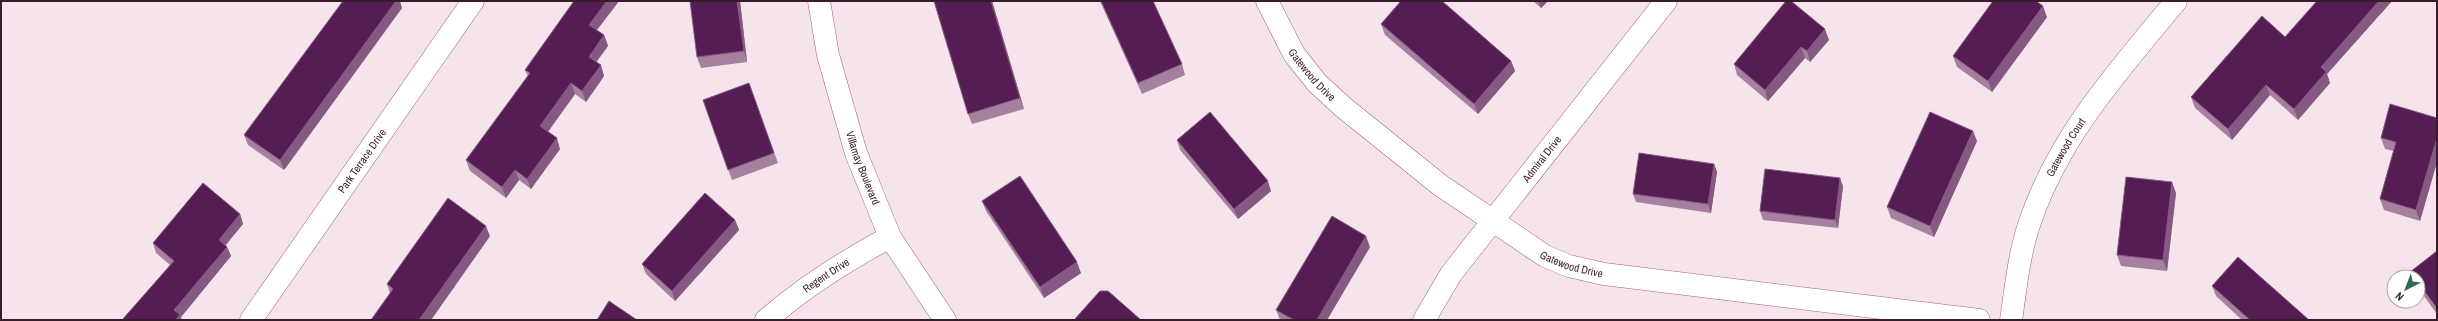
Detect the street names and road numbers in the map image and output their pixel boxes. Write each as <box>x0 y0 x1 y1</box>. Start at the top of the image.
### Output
street label: Gatewood Drive <box>1285 46 1339 104</box>
street label: Gatewood Court <box>2043 115 2089 179</box>
street label: Park Terrace Drive <box>335 126 389 196</box>
street label: Villamay Boulevard <box>843 129 883 207</box>
street label: Admiral Drive <box>1519 133 1564 186</box>
street label: Gatewood Drive <box>1537 248 1604 281</box>
street label: Regent Drive <box>800 255 852 296</box>

